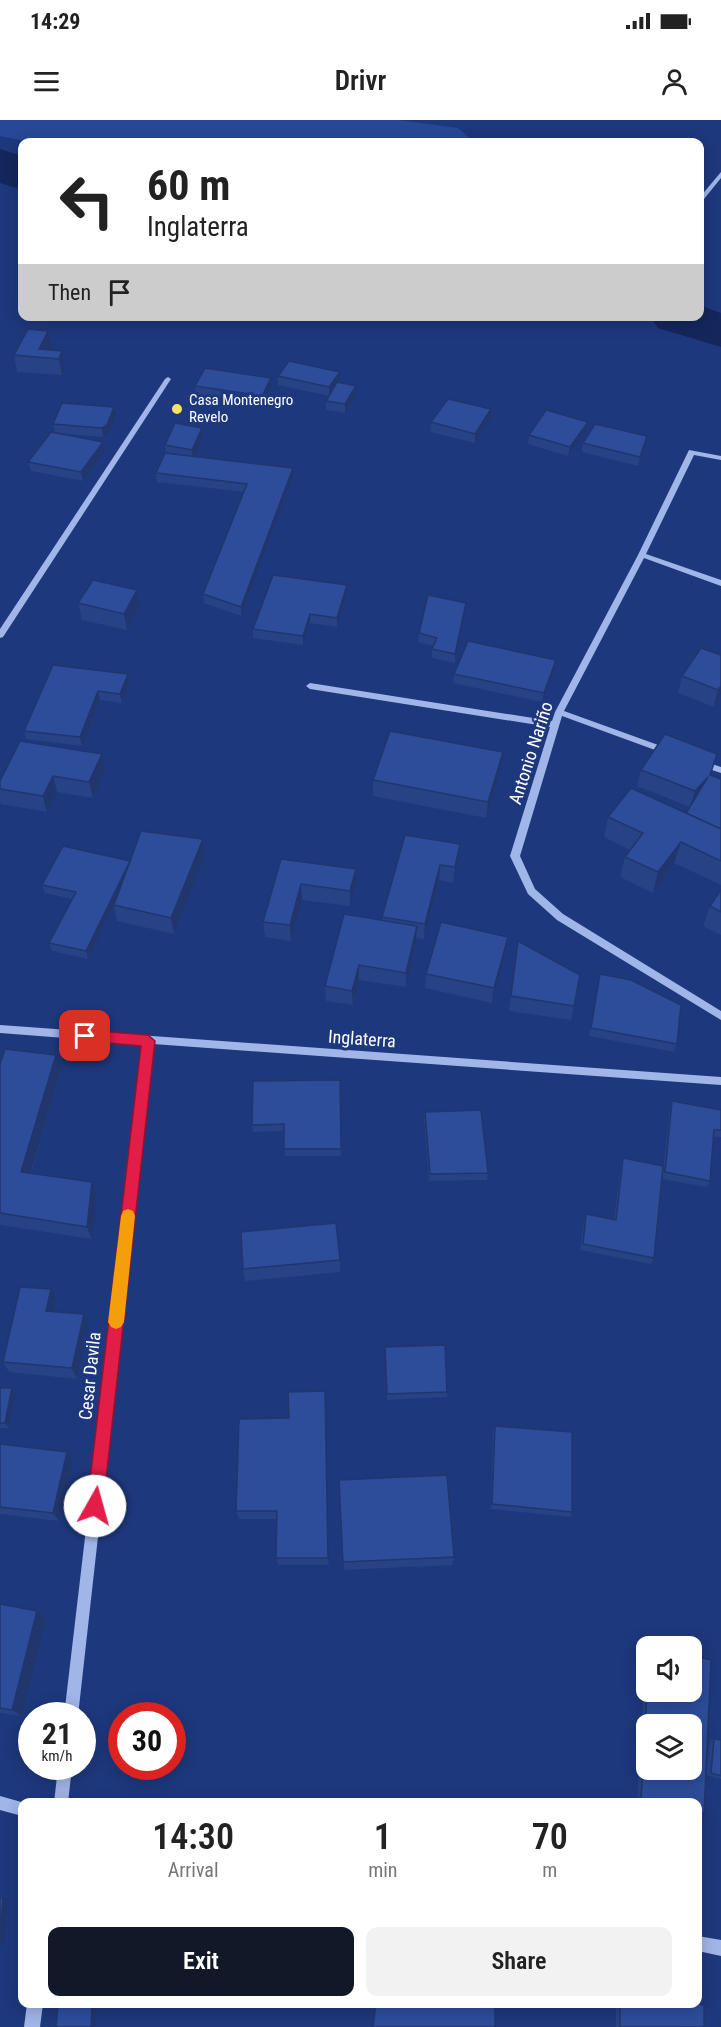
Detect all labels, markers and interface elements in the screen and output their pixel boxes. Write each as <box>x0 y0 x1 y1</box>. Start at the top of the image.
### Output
text: 14:29 <box>30 9 81 34</box>
icon: menu <box>30 65 63 98</box>
text: Drivr <box>335 65 386 97</box>
icon: person <box>658 65 691 98</box>
text: 60 m <box>147 161 230 210</box>
icon: left <box>48 162 126 240</box>
text: Inglaterra <box>147 211 249 243</box>
icon: arrive <box>103 276 136 309</box>
text: Then <box>48 280 91 305</box>
place label: Casa Montenegro Revelo <box>189 391 293 426</box>
marker: Casa Montenegro Revelo <box>170 402 184 416</box>
street label: Antonio Nariño <box>504 699 557 807</box>
pin <box>59 1010 110 1061</box>
icon: arrive <box>68 1019 101 1052</box>
street label: Inglaterra <box>327 1026 397 1051</box>
street label: Cesar Davila <box>74 1331 105 1421</box>
position arrow <box>63 1474 127 1538</box>
map controls <box>636 1636 702 1780</box>
button: sound <box>636 1636 702 1702</box>
speed limit sign: 30 <box>108 1702 186 1780</box>
button: layers <box>636 1714 702 1780</box>
text: 21 <box>42 1716 72 1751</box>
text: km/h <box>42 1747 72 1765</box>
text: 14:30 <box>152 1816 234 1858</box>
text: 1 <box>374 1816 392 1858</box>
text: 70 <box>532 1816 568 1858</box>
text: Arrival <box>168 1858 219 1882</box>
text: min <box>368 1858 398 1882</box>
text: m <box>542 1858 557 1882</box>
button: Exit <box>48 1927 354 1996</box>
button: Share <box>366 1927 672 1996</box>

